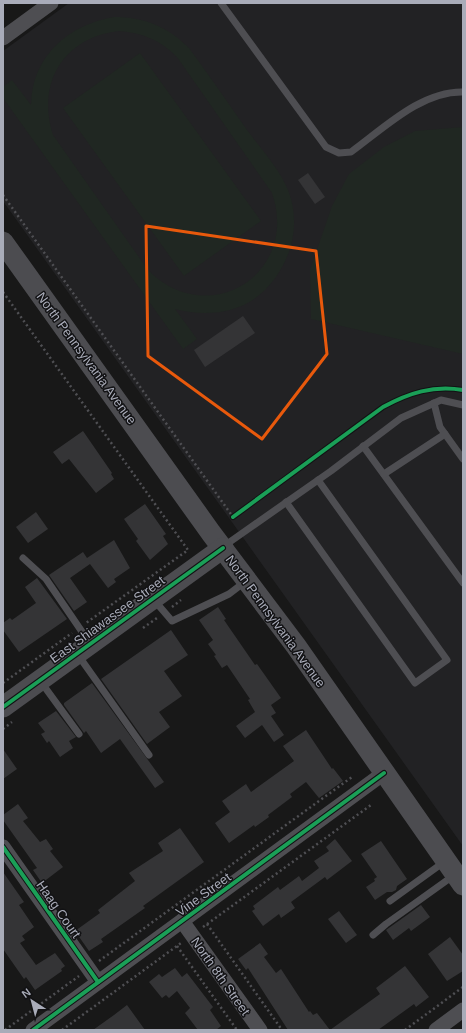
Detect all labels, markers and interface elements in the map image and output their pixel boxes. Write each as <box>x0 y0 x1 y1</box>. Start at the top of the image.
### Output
street label: North Pennsylvania Avenue <box>34 289 140 427</box>
street label: North Pennsylvania Avenue <box>223 552 329 690</box>
street label: East Shiawassee Street <box>47 573 168 666</box>
street label: Vine Street <box>173 869 234 919</box>
street label: Haag Court <box>33 878 84 941</box>
street label: North 8th Street <box>188 934 253 1018</box>
north arrow <box>12 981 52 1021</box>
text: N <box>19 986 33 1000</box>

